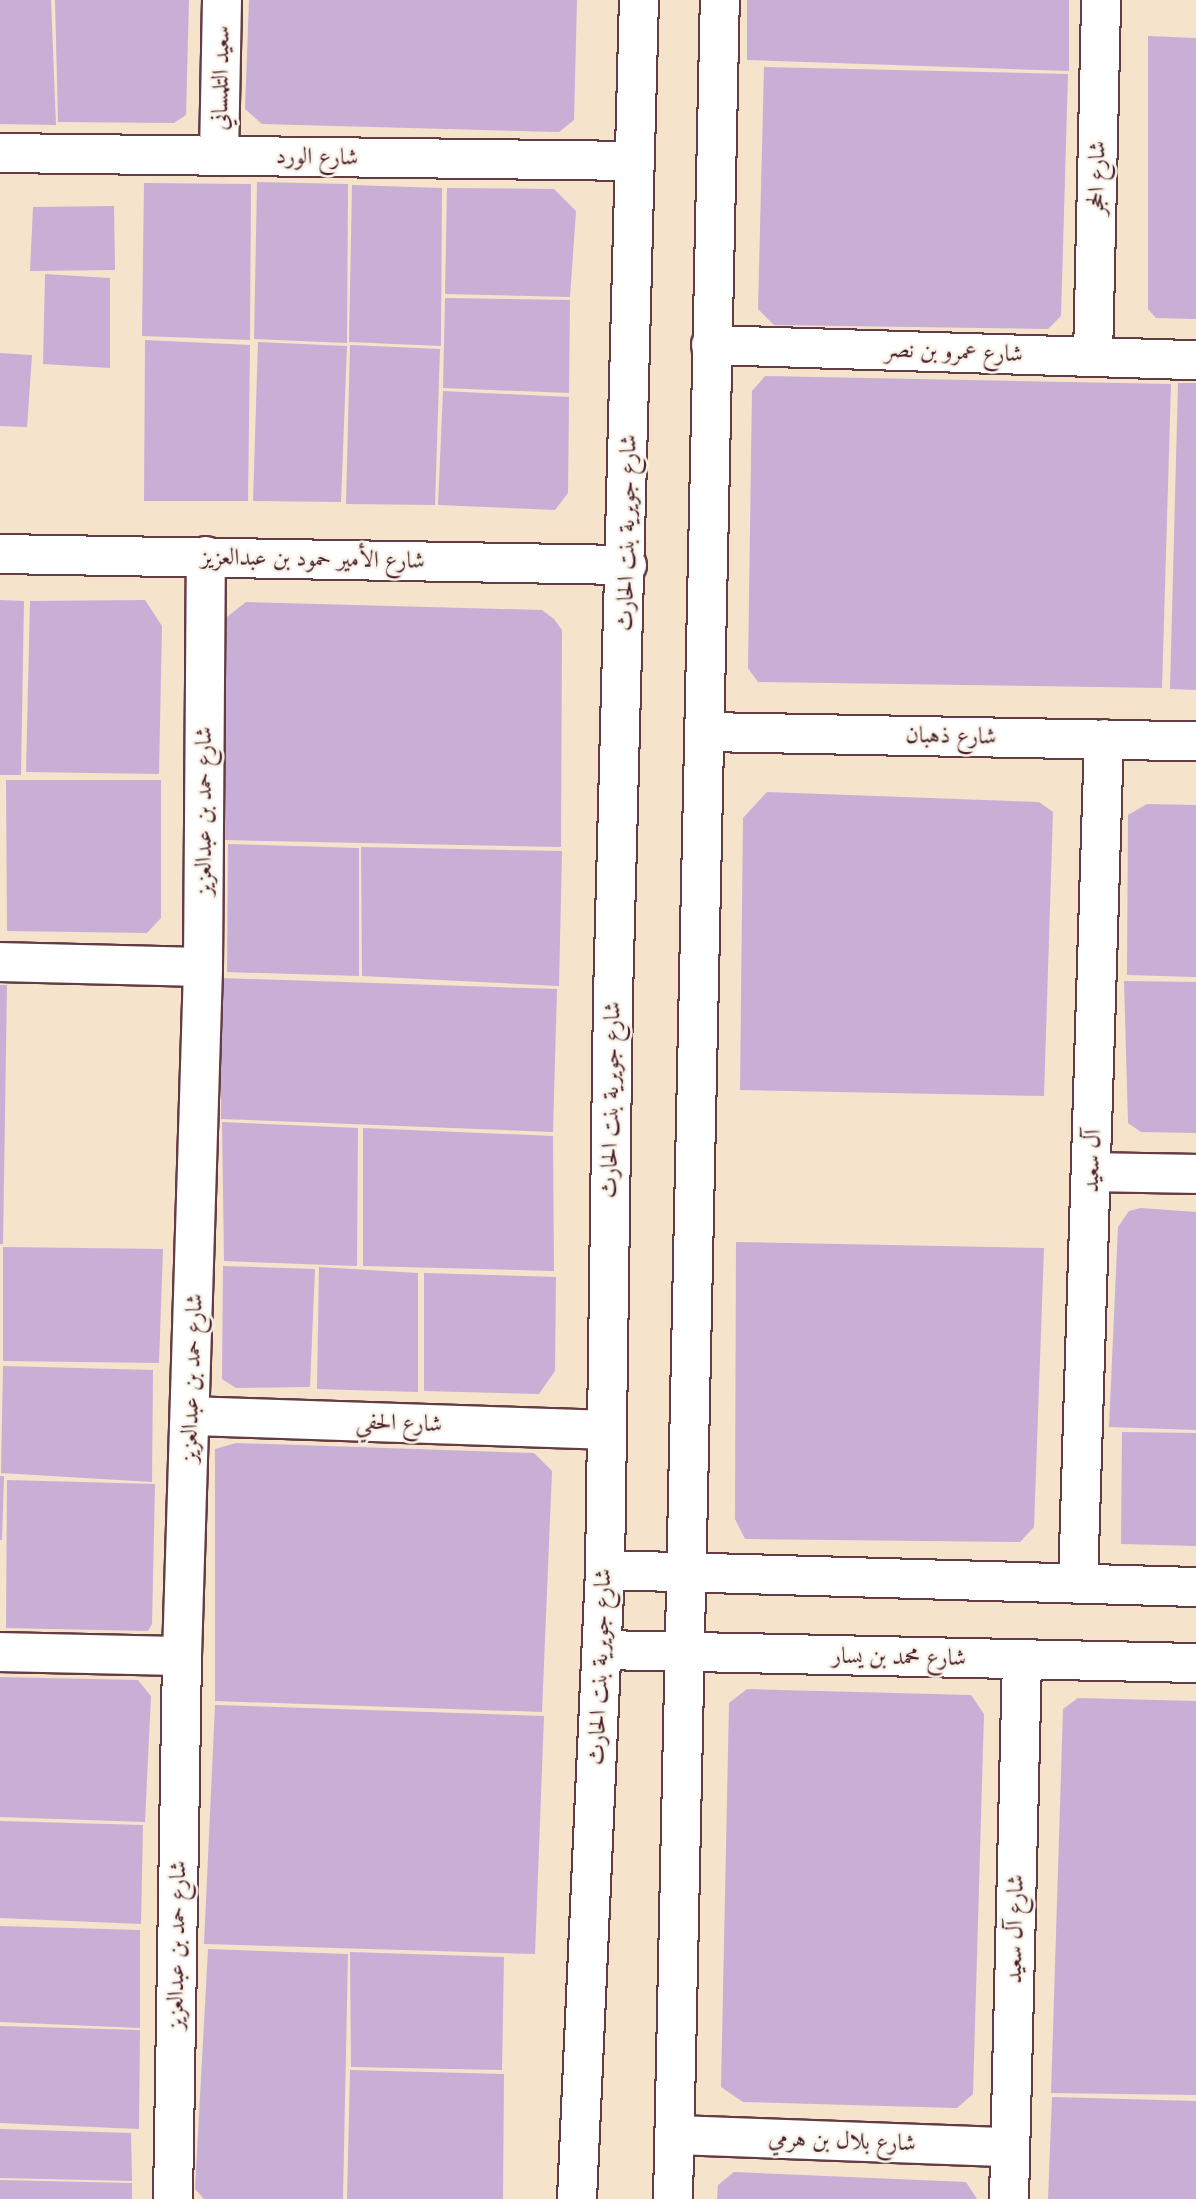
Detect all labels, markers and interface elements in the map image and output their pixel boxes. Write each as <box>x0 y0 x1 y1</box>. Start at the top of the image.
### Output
street label: سعيد التلمساني <box>206 25 236 131</box>
street label: شارع الحجر <box>1083 141 1111 215</box>
street label: شارع الورد <box>275 142 359 172</box>
street label: شارع عمرو بن نصر <box>885 336 1023 368</box>
street label: شارع جويرية بنت الحارث <box>611 434 643 632</box>
street label: شارع الأمير حمود بن عبدالعزيز <box>201 543 425 575</box>
street label: شارع ذهبان <box>905 721 997 751</box>
street label: شارع حمد بن عبدالعزيز <box>190 727 218 895</box>
street label: شارع جويرية بنت الحارث <box>595 1001 627 1199</box>
street label: آل سعيد <box>1077 1129 1107 1193</box>
street label: شارع حمد بن عبدالعزيز <box>175 1293 209 1463</box>
street label: شارع الحفي <box>355 1408 443 1438</box>
street label: شارع جويرية بنت الحارث <box>583 1568 617 1766</box>
street label: شارع محمد بن يسار <box>832 1642 966 1672</box>
street label: شارع حمد بن عبدالعزيز <box>162 1860 192 2030</box>
street label: شارع آل سعيد <box>1000 1874 1030 1984</box>
street label: شارع بلال بن هرمي <box>768 2125 916 2157</box>

